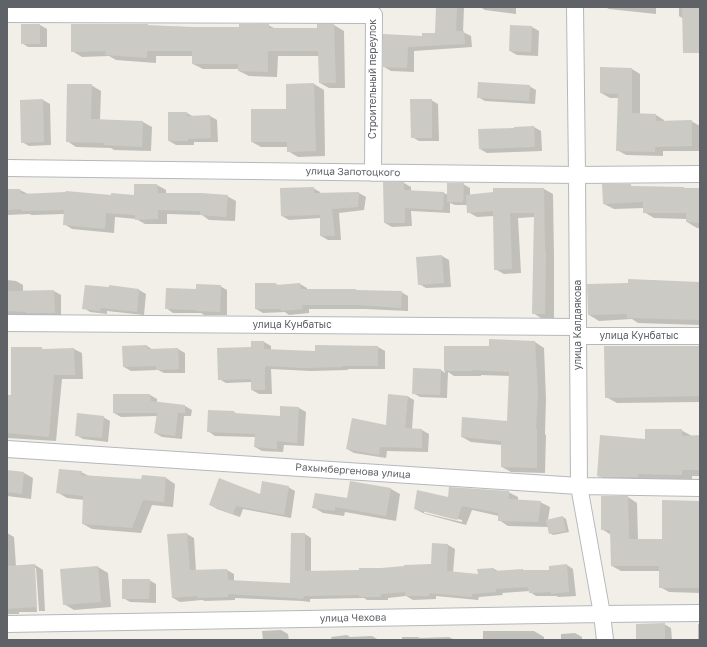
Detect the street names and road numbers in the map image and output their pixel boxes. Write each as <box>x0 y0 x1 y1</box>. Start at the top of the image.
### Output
street label: Строительный переулок <box>367 19 379 139</box>
street label: улица Запотоцкого <box>306 165 400 179</box>
street label: улица Калдаякова <box>572 280 584 370</box>
street label: улица Кунбатыс <box>252 319 332 331</box>
street label: улица Кунбатыс <box>599 330 679 342</box>
street label: Рахымбергенова улица <box>295 461 411 481</box>
street label: улица Чехова <box>320 611 386 625</box>

